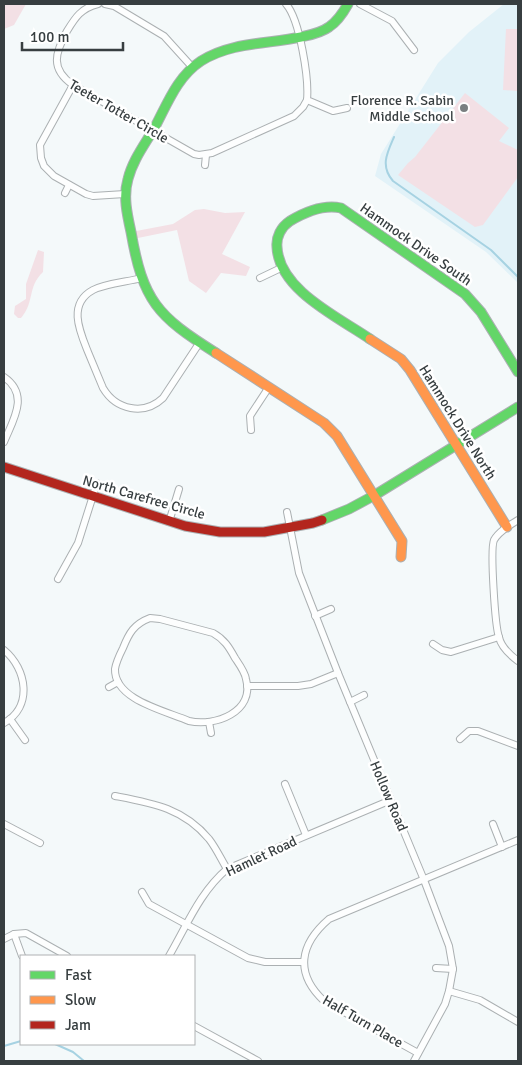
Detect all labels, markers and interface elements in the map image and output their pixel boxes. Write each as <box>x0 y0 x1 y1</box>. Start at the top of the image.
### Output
scale bar <box>22 20 124 52</box>
text: 100 m <box>30 28 70 46</box>
street label: Teeter Totter Circle <box>66 76 172 147</box>
place label: Florence R. Sabin Middle School <box>350 92 454 125</box>
marker: Florence R. Sabin Middle School <box>458 102 470 114</box>
street label: Hammock Drive South <box>357 199 475 289</box>
street label: Hammock Drive North <box>415 362 500 483</box>
street label: North Carefree Circle <box>81 472 207 523</box>
street label: Hollow Road <box>366 758 411 834</box>
street label: Hamlet Road <box>223 833 300 880</box>
legend <box>20 955 195 1045</box>
text: Fast <box>65 966 92 984</box>
text: Slow <box>65 991 96 1009</box>
street label: Half Turn Place <box>319 992 406 1051</box>
text: Jam <box>65 1016 91 1034</box>

